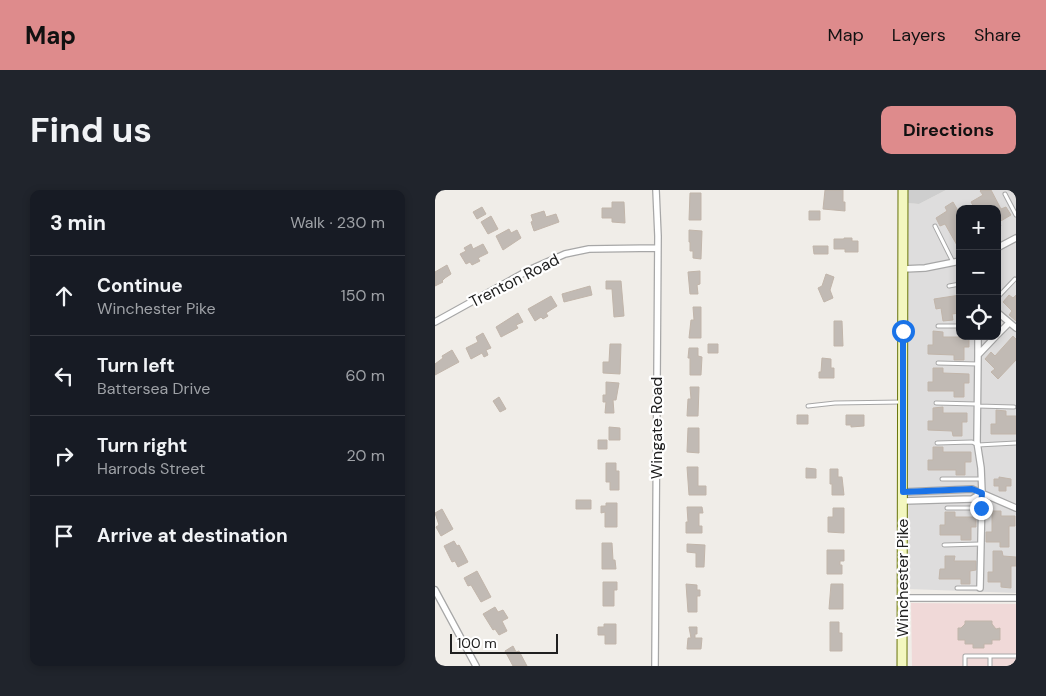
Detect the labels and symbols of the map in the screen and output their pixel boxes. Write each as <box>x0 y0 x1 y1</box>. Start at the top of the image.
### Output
street label: Trenton Road <box>466 249 563 312</box>
route start <box>892 320 915 343</box>
street label: Wingate Road <box>646 377 667 479</box>
route end <box>970 497 993 520</box>
street label: Winchester Pike <box>892 519 913 637</box>
scale bar <box>450 631 557 654</box>

